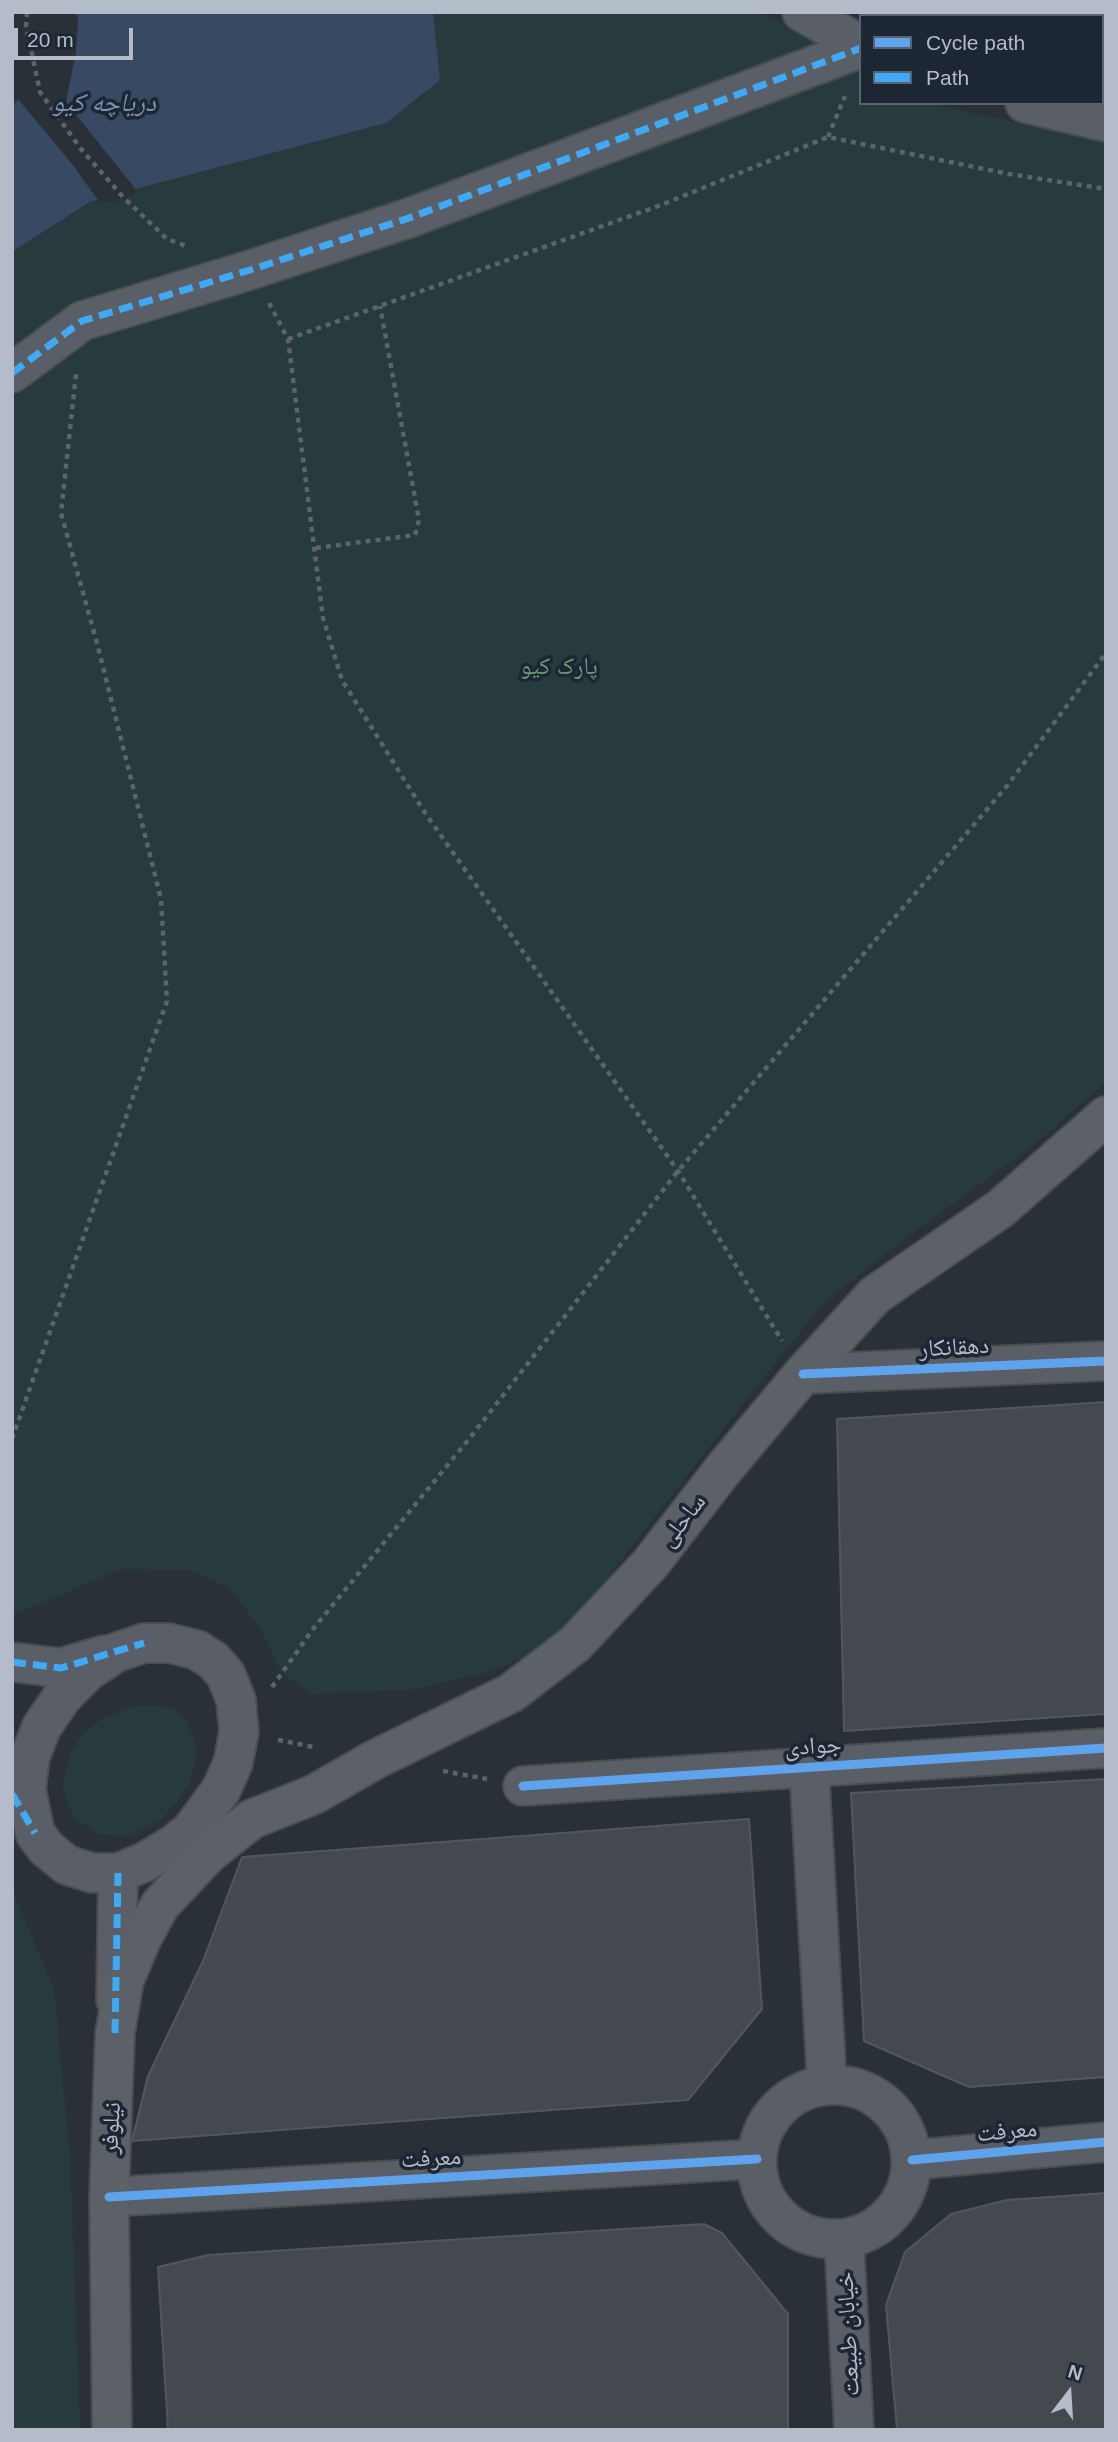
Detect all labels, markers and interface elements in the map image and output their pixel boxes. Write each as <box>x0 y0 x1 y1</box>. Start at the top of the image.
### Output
scale bar <box>18 14 136 58</box>
legend <box>859 14 1104 105</box>
text: 20 m <box>27 28 74 51</box>
text: Cycle path <box>926 31 1025 54</box>
text: Path <box>926 66 969 89</box>
water label: دریاچه کیو <box>52 88 156 120</box>
park label: پارک کیو <box>520 653 598 681</box>
street label: دهقانکار <box>918 1332 990 1364</box>
street label: ساحلی <box>653 1489 713 1553</box>
street label: جوادی <box>784 1731 842 1763</box>
street label: نیلوفر <box>96 2101 128 2155</box>
street label: معرفت <box>976 2115 1038 2149</box>
street label: معرفت <box>400 2143 462 2175</box>
street label: خیابان طبیعت <box>831 2271 867 2397</box>
north arrow <box>1034 2358 1104 2428</box>
text: N <box>1066 2360 1085 2384</box>

